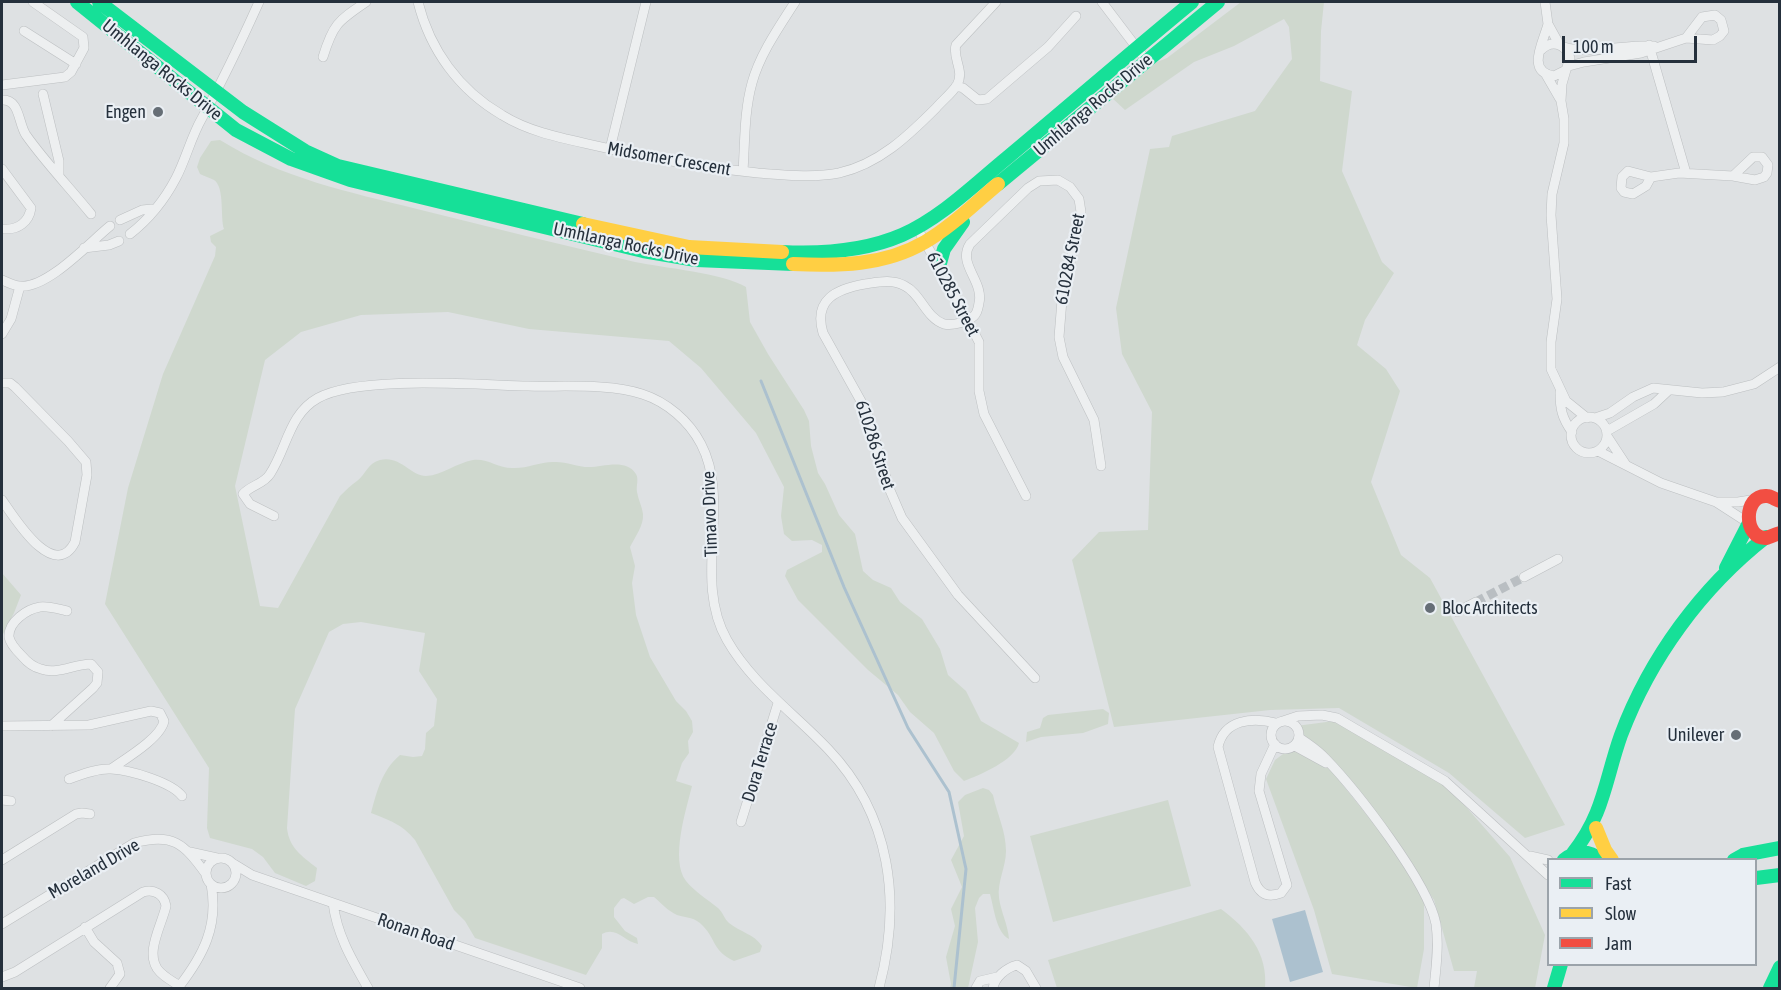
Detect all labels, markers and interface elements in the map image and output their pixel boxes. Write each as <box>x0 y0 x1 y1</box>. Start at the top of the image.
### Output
street label: Umhlanga Rocks Drive <box>98 15 226 125</box>
scale bar <box>1565 24 1700 62</box>
text: 100 m <box>1573 36 1614 57</box>
street label: Umhlanga Rocks Drive <box>1029 49 1157 161</box>
place label: Engen <box>105 101 146 123</box>
marker: Engen <box>151 105 165 119</box>
street label: Midsomer Crescent <box>606 137 732 181</box>
street label: 610284 Street <box>1051 211 1089 307</box>
street label: Umhlanga Rocks Drive <box>551 218 701 270</box>
street label: 610285 Street <box>922 248 984 340</box>
street label: 610286 Street <box>850 398 900 492</box>
street label: Timavo Drive <box>698 471 722 557</box>
place label: Bloc Architects <box>1442 597 1538 619</box>
marker: Bloc Architects <box>1423 601 1437 615</box>
street label: Dora Terrace <box>738 719 782 805</box>
place label: Unilever <box>1667 724 1724 746</box>
marker: Unilever <box>1729 728 1743 742</box>
street label: Moreland Drive <box>45 834 143 904</box>
legend <box>1547 858 1757 966</box>
text: Fast <box>1605 873 1632 894</box>
text: Slow <box>1605 903 1636 924</box>
street label: Ronan Road <box>375 909 457 955</box>
text: Jam <box>1605 933 1632 954</box>

